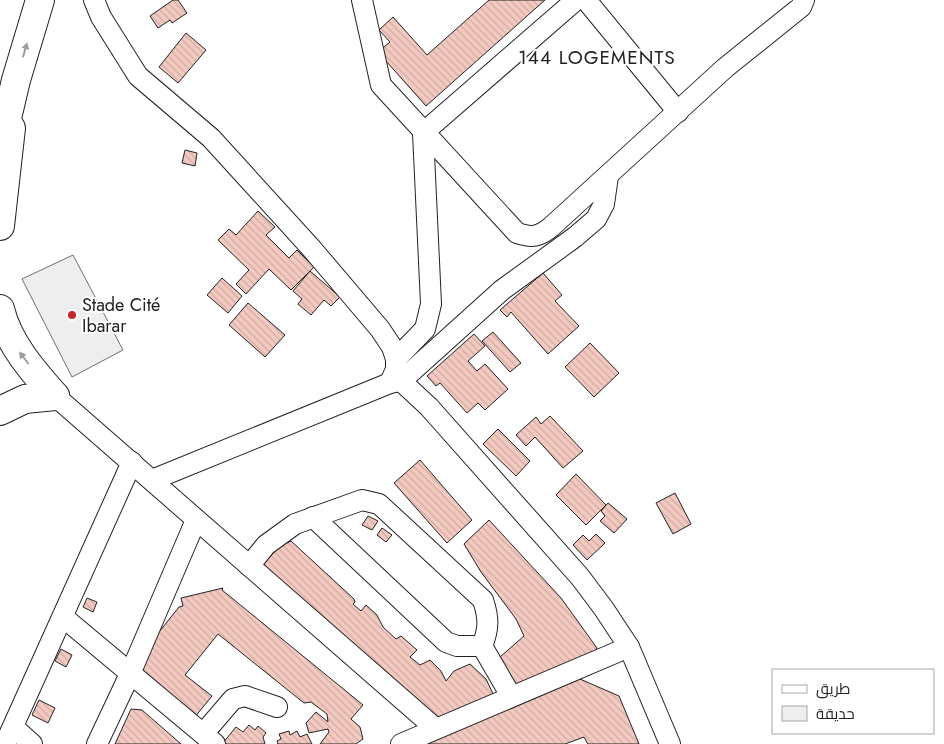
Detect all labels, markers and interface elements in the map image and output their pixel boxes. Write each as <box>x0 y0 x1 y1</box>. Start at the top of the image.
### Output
one-way arrow <box>22 42 30 57</box>
district label: 144 LOGEMENTS <box>518 44 676 71</box>
place label: Stade Cité Ibarar <box>82 292 160 339</box>
marker: Stade Cité Ibarar <box>66 309 78 321</box>
one-way arrow <box>19 352 30 365</box>
legend <box>772 669 934 734</box>
text: طريق <box>816 678 850 700</box>
text: حديقة <box>816 703 855 725</box>

